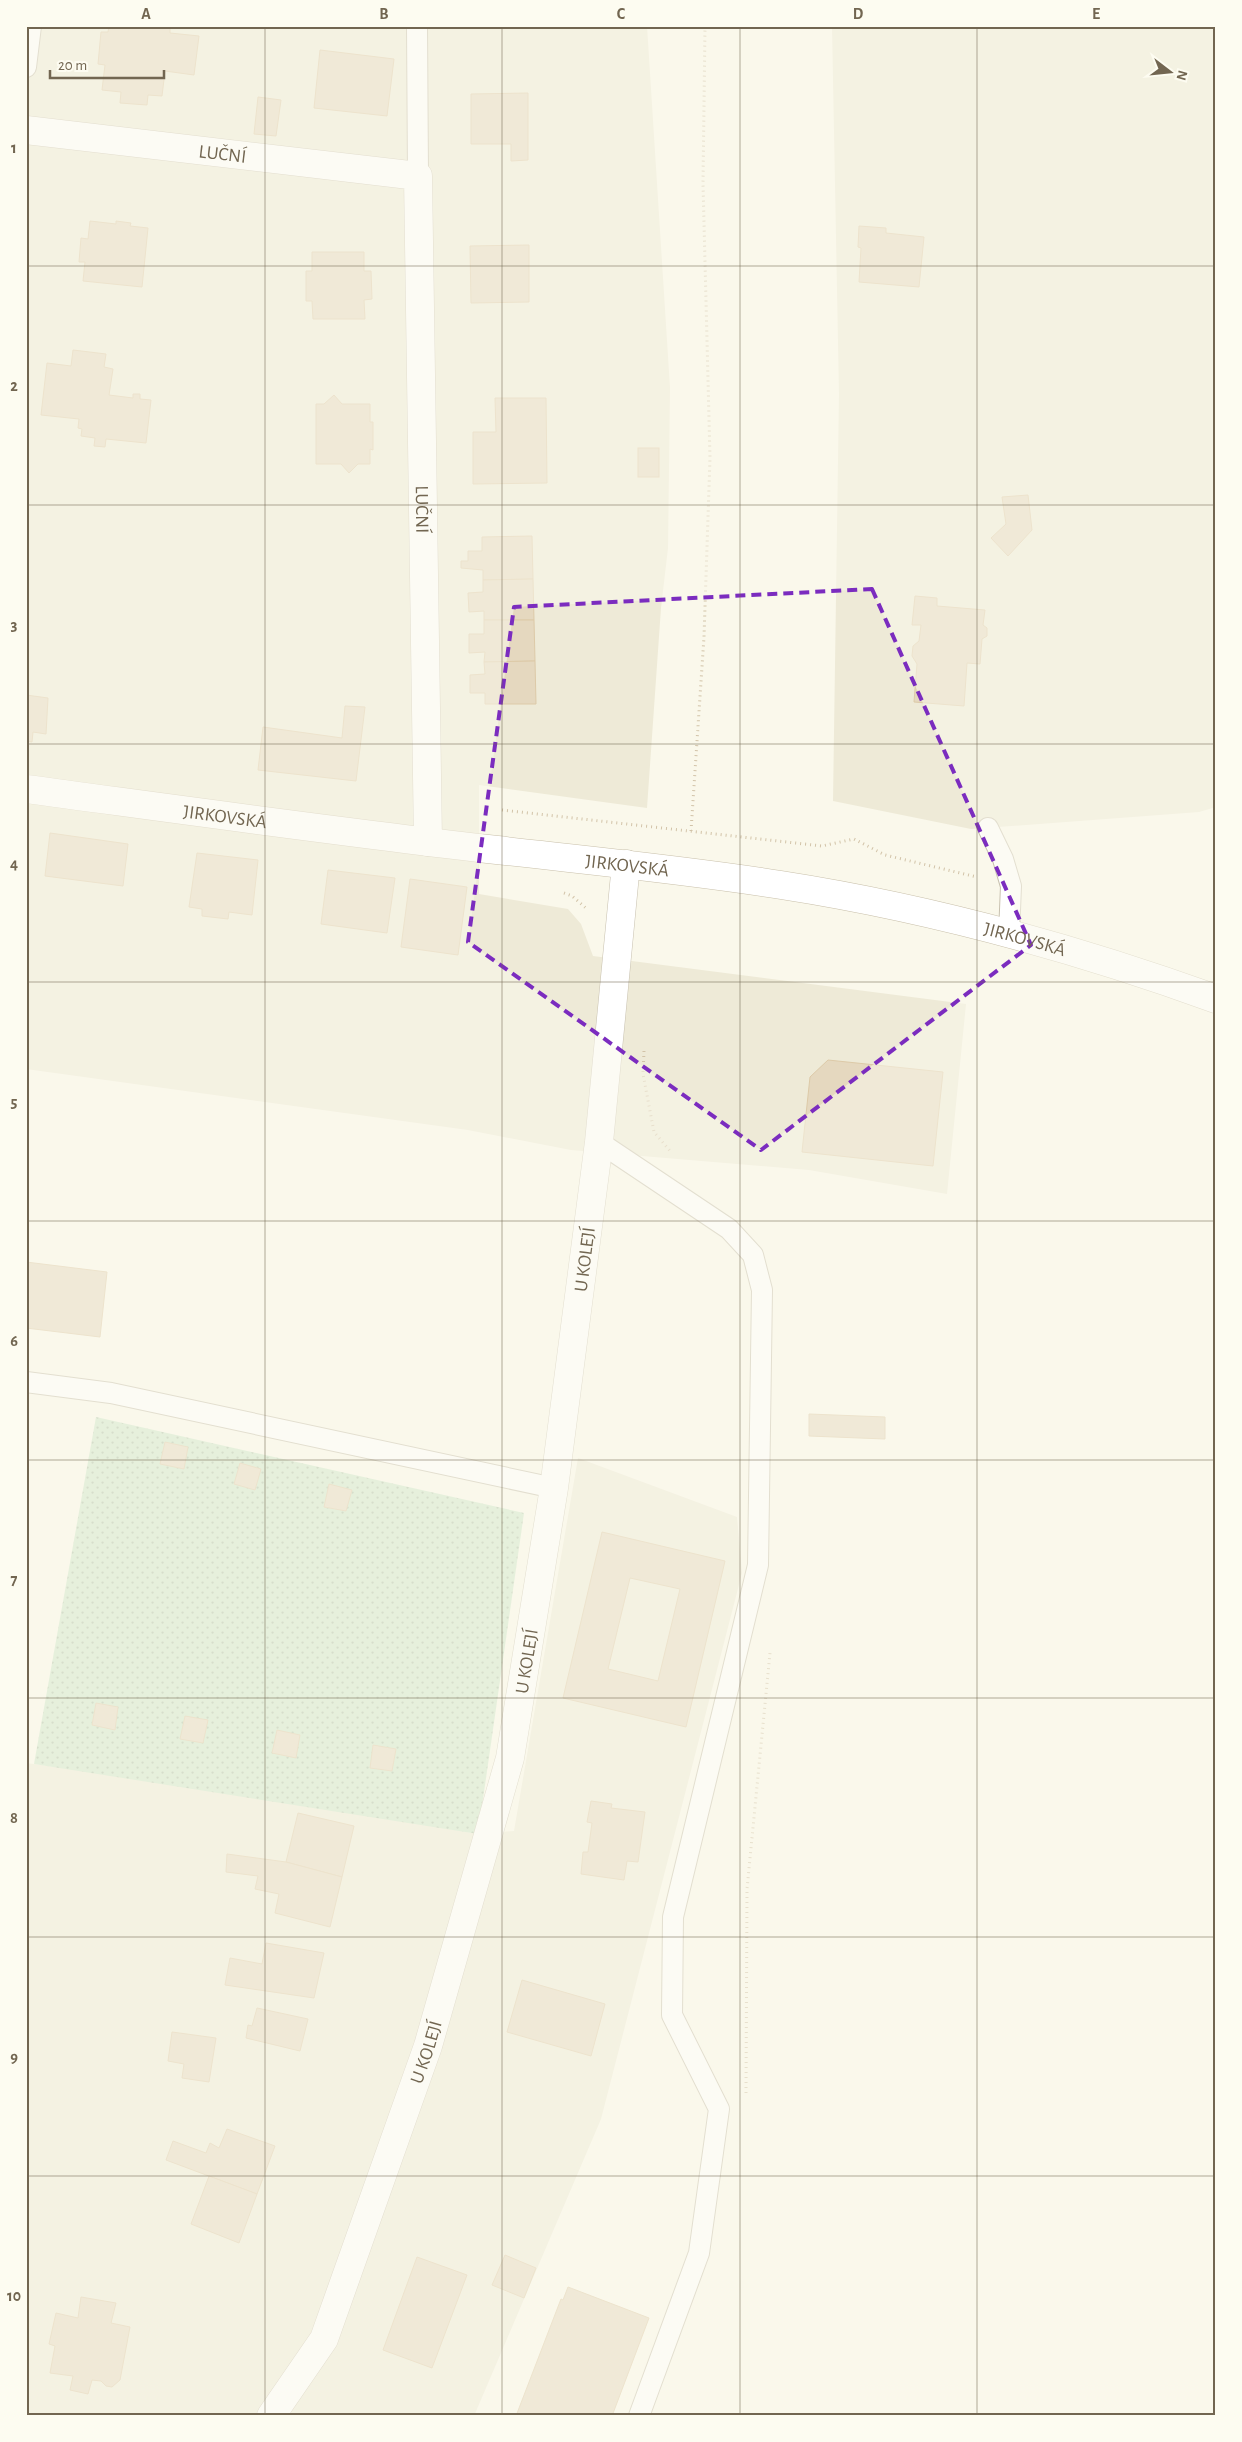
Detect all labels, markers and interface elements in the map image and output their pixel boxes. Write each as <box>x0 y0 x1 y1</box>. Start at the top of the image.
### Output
text: A <box>141 6 151 22</box>
text: B <box>379 6 389 22</box>
text: C <box>617 6 626 22</box>
text: D <box>853 6 864 22</box>
text: E <box>1092 6 1100 22</box>
scale bar <box>50 48 164 80</box>
north arrow <box>1144 48 1194 98</box>
text: 20 m <box>58 58 87 73</box>
text: N <box>1173 69 1190 82</box>
text: 1 <box>11 140 17 156</box>
street label: LUČNÍ <box>198 142 248 167</box>
text: 2 <box>10 378 18 394</box>
street label: LUČNÍ <box>412 485 433 534</box>
text: 3 <box>11 617 18 633</box>
street label: JIRKOVSKÁ <box>182 802 268 832</box>
street label: JIRKOVSKÁ <box>584 852 670 880</box>
text: 4 <box>10 856 18 872</box>
street label: JIRKOVSKÁ <box>982 919 1068 960</box>
text: 5 <box>11 1094 18 1110</box>
street label: U KOLEJÍ <box>572 1225 599 1293</box>
text: 6 <box>10 1333 18 1349</box>
text: 7 <box>11 1572 18 1588</box>
street label: U KOLEJÍ <box>513 1626 542 1695</box>
text: 8 <box>10 1810 18 1826</box>
street label: U KOLEJÍ <box>407 2017 446 2086</box>
text: 9 <box>10 2049 18 2065</box>
text: 10 <box>7 2288 21 2304</box>

